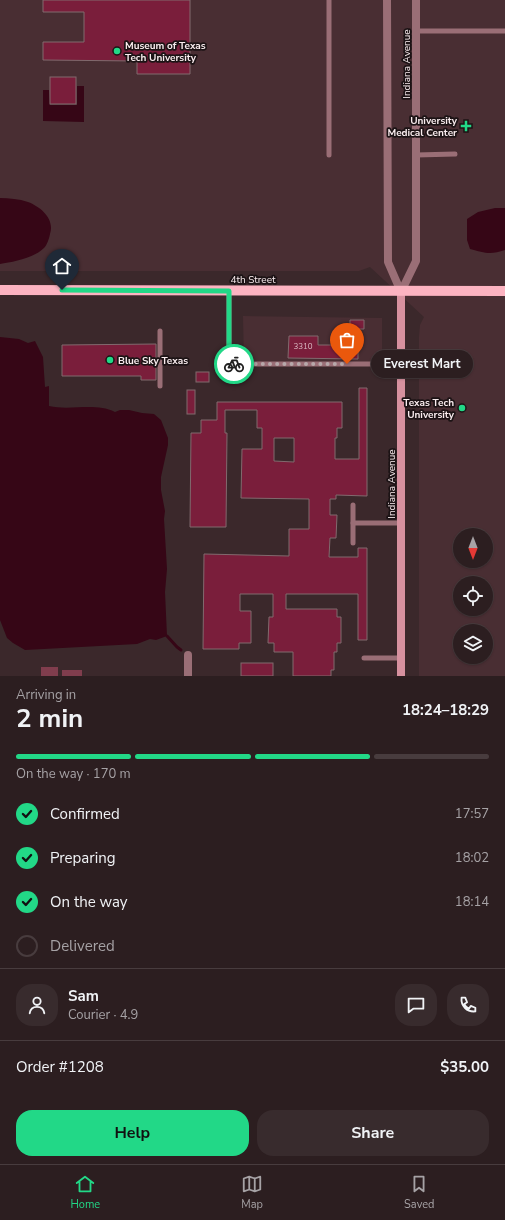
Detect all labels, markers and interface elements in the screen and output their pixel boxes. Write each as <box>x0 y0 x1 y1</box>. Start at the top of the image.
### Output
street label: Indiana Avenue <box>400 29 414 99</box>
place label: Museum of Texas Tech University <box>125 39 206 65</box>
marker: Museum of Texas Tech University <box>112 46 122 56</box>
place label: University Medical Center <box>387 114 458 140</box>
marker: University Medical Center <box>460 120 472 132</box>
pin <box>45 249 79 290</box>
icon: home <box>51 255 73 277</box>
street label: 4th Street <box>230 273 276 287</box>
pin <box>330 323 364 364</box>
icon: bag <box>336 329 358 351</box>
house number: 3310 <box>293 341 313 352</box>
courier <box>214 344 254 384</box>
callout: Everest Mart <box>371 350 473 378</box>
icon: bike <box>223 353 245 375</box>
place label: Blue Sky Texas <box>118 354 188 368</box>
marker: Blue Sky Texas <box>105 355 115 365</box>
text: Everest Mart <box>383 355 461 373</box>
place label: Texas Tech University <box>403 396 455 422</box>
marker: Texas Tech University <box>457 403 467 413</box>
street label: Indiana Avenue <box>385 449 399 519</box>
north arrow <box>453 528 493 568</box>
map controls <box>453 528 493 664</box>
button: locate <box>453 576 493 616</box>
button: layers <box>453 624 493 664</box>
text: Arriving in <box>16 686 76 704</box>
text: 18:24–18:29 <box>402 700 489 720</box>
text: 2 min <box>16 701 83 736</box>
text: On the way · 170 m <box>16 765 131 783</box>
icon: check <box>16 803 38 825</box>
text: Confirmed <box>50 804 120 824</box>
text: 17:57 <box>455 805 489 823</box>
icon: check <box>16 847 38 869</box>
text: Preparing <box>50 848 115 868</box>
text: 18:02 <box>455 849 489 867</box>
icon: check <box>16 891 38 913</box>
text: On the way <box>50 892 128 912</box>
text: 18:14 <box>455 893 489 911</box>
text: Delivered <box>50 936 115 956</box>
button: person <box>16 984 58 1026</box>
button: chat <box>395 984 437 1026</box>
button: phone <box>447 984 489 1026</box>
text: Sam <box>68 986 99 1006</box>
text: Courier · 4.9 <box>68 1006 138 1024</box>
text: Order #1208 <box>16 1057 104 1077</box>
text: $35.00 <box>440 1057 489 1077</box>
button: Help <box>16 1110 249 1156</box>
button: Share <box>257 1110 489 1156</box>
tab: Home <box>70 1173 100 1212</box>
tab: Map <box>241 1173 263 1212</box>
tab: Saved <box>404 1173 435 1212</box>

